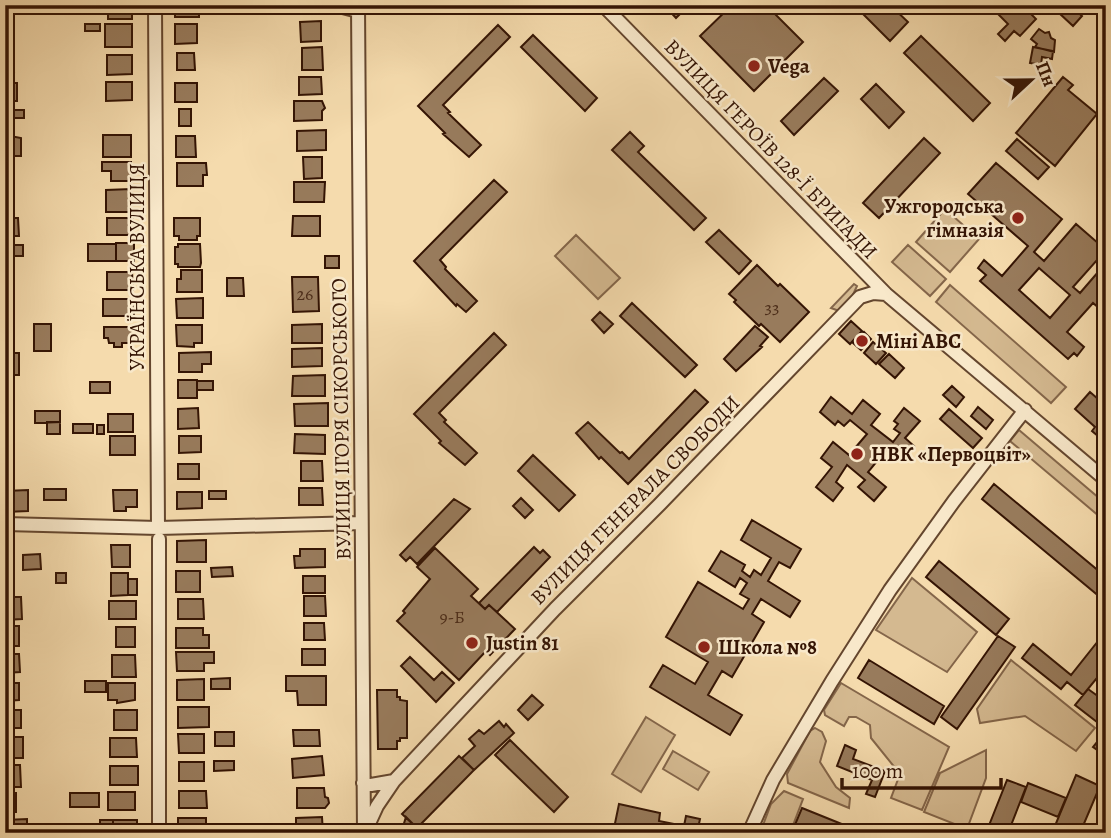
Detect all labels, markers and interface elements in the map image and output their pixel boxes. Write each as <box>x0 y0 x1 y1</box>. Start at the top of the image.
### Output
street label: ВУЛИЦЯ ГЕРОЇВ 128-Ї БРИГАДИ <box>658 33 884 265</box>
north arrow <box>996 46 1066 116</box>
place label: Vega <box>767 52 811 80</box>
marker: Vega <box>746 58 762 74</box>
text: Пн <box>1029 58 1063 90</box>
street label: УКРАЇНСЬКА ВУЛИЦЯ <box>123 163 151 371</box>
place label: Ужгородська гімназія <box>884 192 1004 244</box>
marker: Ужгородська гімназія <box>1010 210 1026 226</box>
street label: ВУЛИЦЯ ІГОРЯ СІКОРСЬКОГО <box>325 278 357 560</box>
house number: 26 <box>297 282 313 306</box>
house number: 33 <box>765 295 779 319</box>
place label: Міні ABC <box>876 327 961 355</box>
marker: Міні ABC <box>854 333 870 349</box>
street label: ВУЛИЦЯ ГЕНЕРАЛА СВОБОДИ <box>524 389 746 611</box>
place label: НВК «Первоцвіт» <box>871 440 1031 468</box>
marker: НВК «Первоцвіт» <box>849 446 865 462</box>
house number: 9-Б <box>439 605 465 629</box>
place label: Justin 81 <box>486 629 559 657</box>
place label: Школа №8 <box>718 633 817 661</box>
marker: Justin 81 <box>464 635 480 651</box>
marker: Школа №8 <box>696 639 712 655</box>
scale bar <box>842 747 1001 791</box>
text: 100 m <box>852 757 903 785</box>

